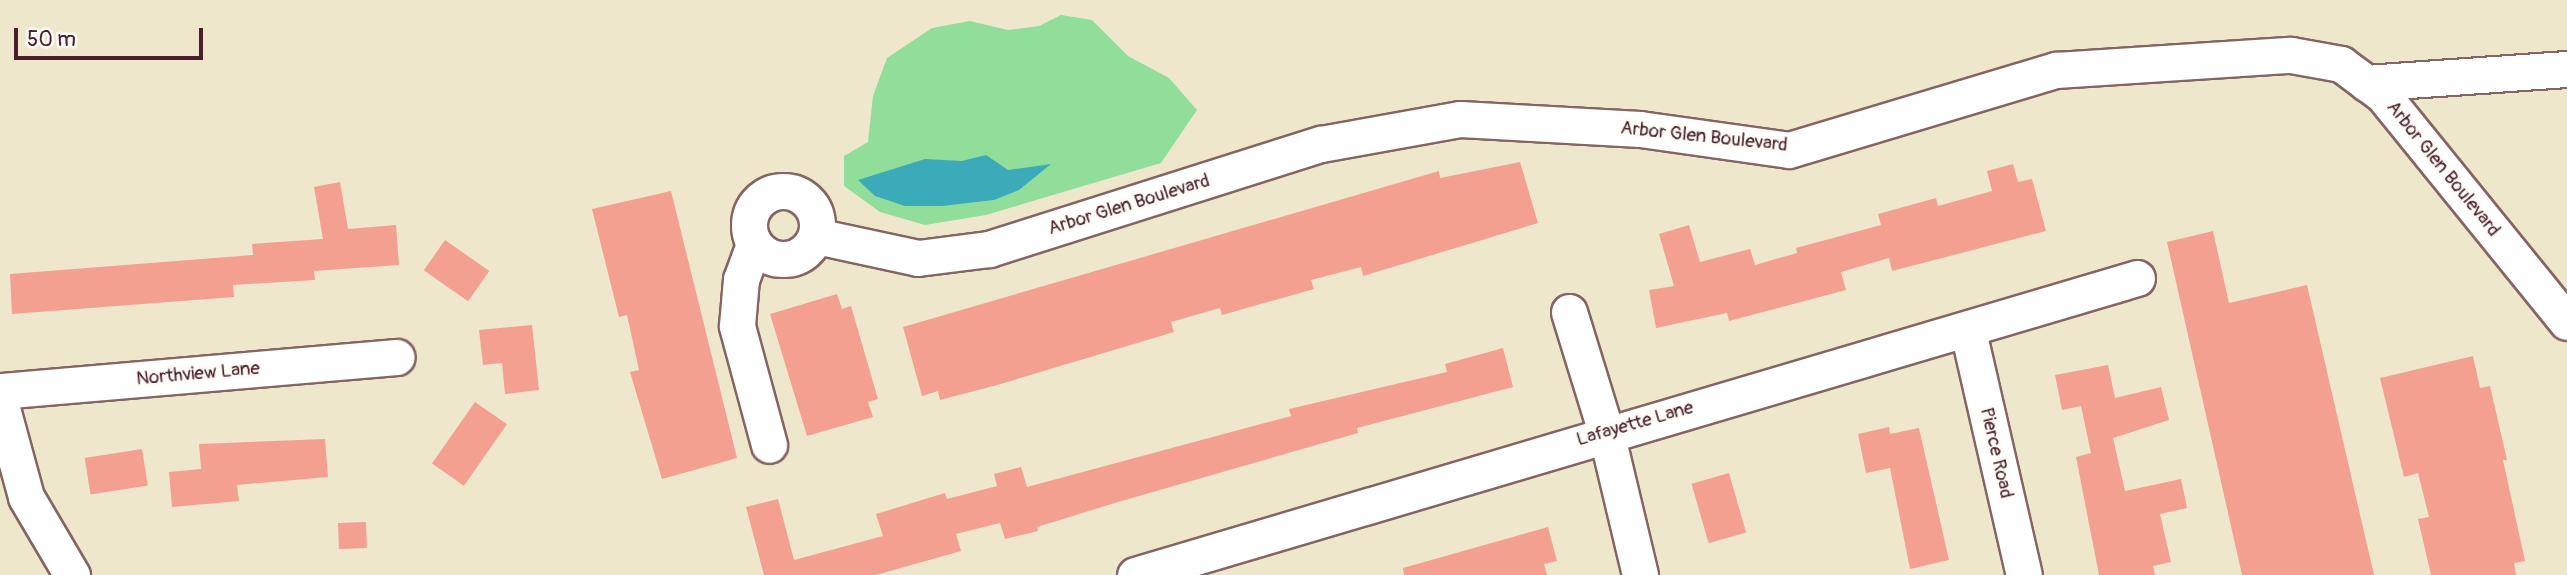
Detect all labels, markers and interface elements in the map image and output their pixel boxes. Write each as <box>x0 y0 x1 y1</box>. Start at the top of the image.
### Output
scale bar <box>18 14 206 58</box>
text: 50 m <box>27 26 76 53</box>
street label: Arbor Glen Boulevard <box>2381 97 2505 241</box>
street label: Arbor Glen Boulevard <box>1619 117 1789 157</box>
street label: Arbor Glen Boulevard <box>1045 170 1213 240</box>
street label: Northview Lane <box>135 357 261 391</box>
street label: Lafayette Lane <box>1574 396 1696 452</box>
street label: Pierce Road <box>1974 405 2018 501</box>

